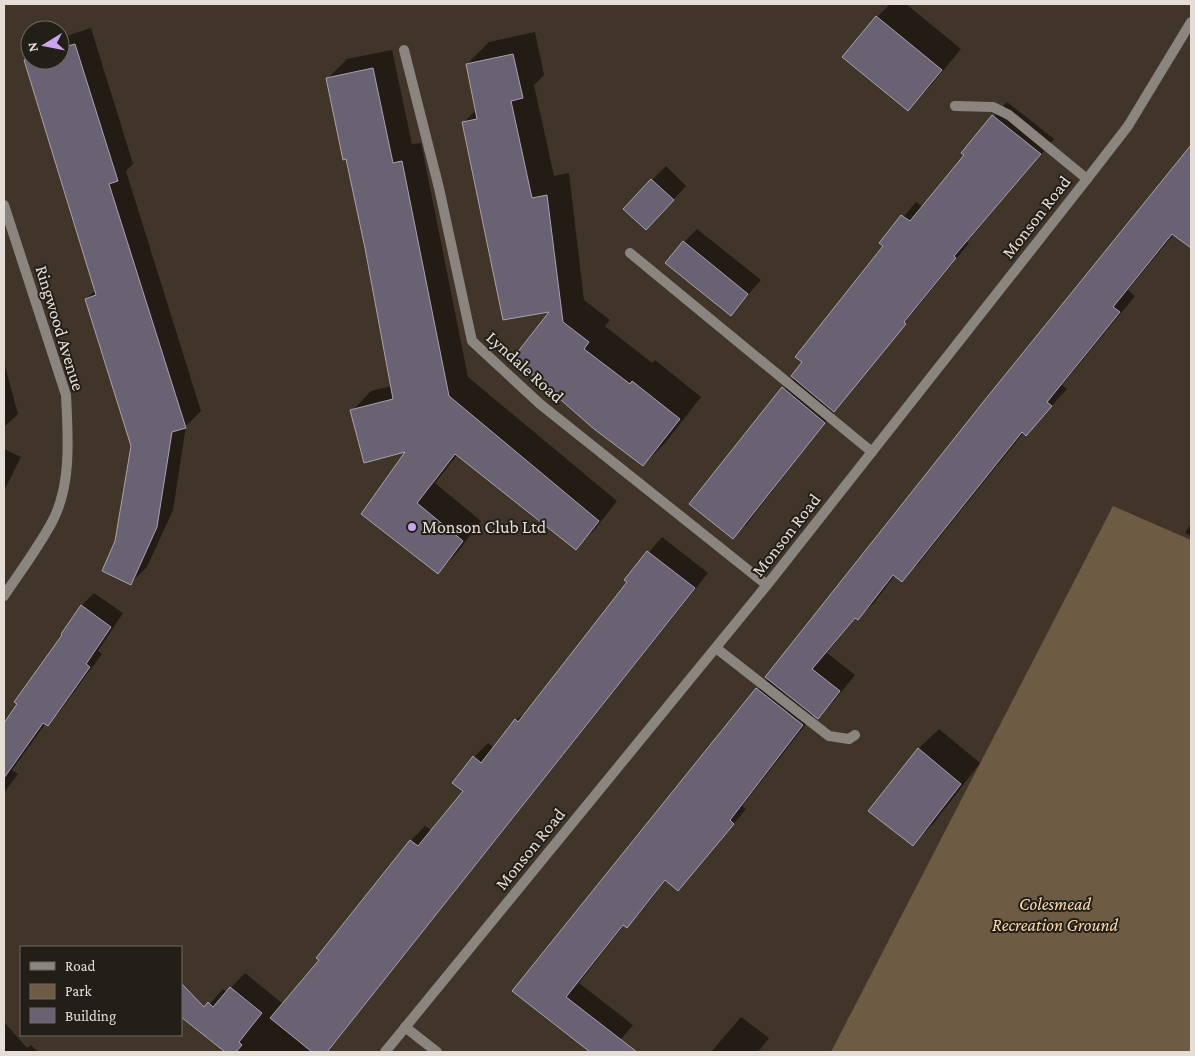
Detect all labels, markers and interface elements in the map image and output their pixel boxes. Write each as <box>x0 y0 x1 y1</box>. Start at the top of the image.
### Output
north arrow <box>20 20 70 70</box>
text: N <box>23 41 41 53</box>
street label: Monson Road <box>998 171 1075 262</box>
street label: Ringwood Avenue <box>31 263 89 393</box>
street label: Lyndale Road <box>482 327 568 407</box>
street label: Monson Road <box>748 489 825 580</box>
place label: Monson Club Ltd <box>422 517 547 537</box>
marker: Monson Club Ltd <box>406 521 418 533</box>
street label: Monson Road <box>491 804 569 894</box>
park label: Colesmead Recreation Ground <box>992 894 1119 935</box>
legend <box>20 946 182 1036</box>
text: Road <box>65 958 96 974</box>
text: Park <box>65 983 92 999</box>
text: Building <box>65 1008 116 1025</box>

